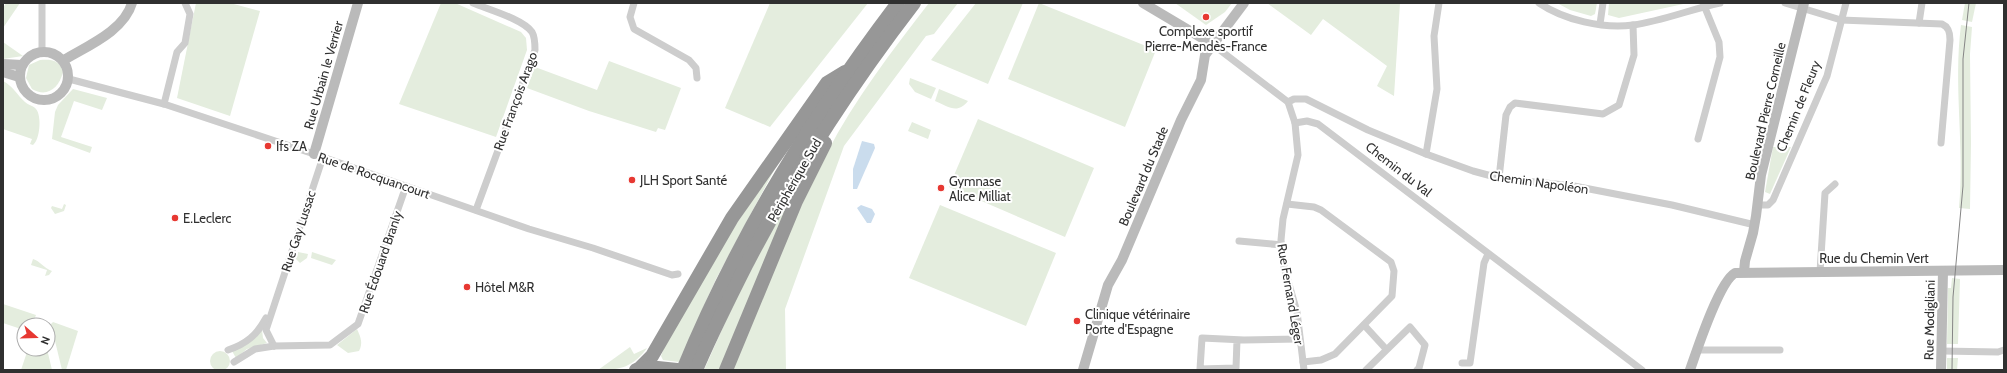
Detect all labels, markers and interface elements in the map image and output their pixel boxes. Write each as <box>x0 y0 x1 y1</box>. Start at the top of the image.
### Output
marker: Complexe sportif Pierre-Mendès-France <box>1201 12 1211 22</box>
street label: Rue Urbain le Verrier <box>300 18 346 131</box>
place label: Complexe sportif Pierre-Mendès-France <box>1145 23 1267 54</box>
street label: Boulevard Pierre Corneille <box>1741 40 1789 181</box>
street label: Rue François Arago <box>490 50 540 152</box>
street label: Chemin de Fleury <box>1772 58 1824 154</box>
street label: Boulevard du Stade <box>1115 123 1171 228</box>
street label: Périphérique Sud <box>764 135 824 225</box>
place label: Ifs ZA <box>276 138 307 154</box>
street label: Chemin du Val <box>1363 138 1435 200</box>
marker: Ifs ZA <box>263 141 273 151</box>
street label: Rue de Rocquancourt <box>316 148 433 202</box>
street label: Chemin Napoléon <box>1488 167 1590 197</box>
place label: JLH Sport Santé <box>639 172 728 188</box>
place label: Gymnase Alice Milliat <box>949 173 1011 204</box>
marker: JLH Sport Santé <box>627 175 637 185</box>
marker: Gymnase Alice Milliat <box>936 183 946 193</box>
street label: Rue Gay Lussac <box>277 188 319 274</box>
street label: Rue Édouard Branly <box>354 208 405 315</box>
place label: E.Leclerc <box>183 210 231 226</box>
marker: E.Leclerc <box>170 213 180 223</box>
street label: Rue Fernand Léger <box>1274 242 1308 347</box>
street label: Rue du Chemin Vert <box>1819 250 1929 266</box>
place label: Hôtel M&R <box>475 279 535 295</box>
street label: Rue Modigliani <box>1920 280 1938 360</box>
marker: Hôtel M&R <box>462 282 472 292</box>
place label: Clinique vétérinaire Porte d'Espagne <box>1085 306 1190 337</box>
marker: Clinique vétérinaire Porte d'Espagne <box>1072 316 1082 326</box>
north arrow <box>16 317 56 357</box>
text: N <box>37 334 53 346</box>

